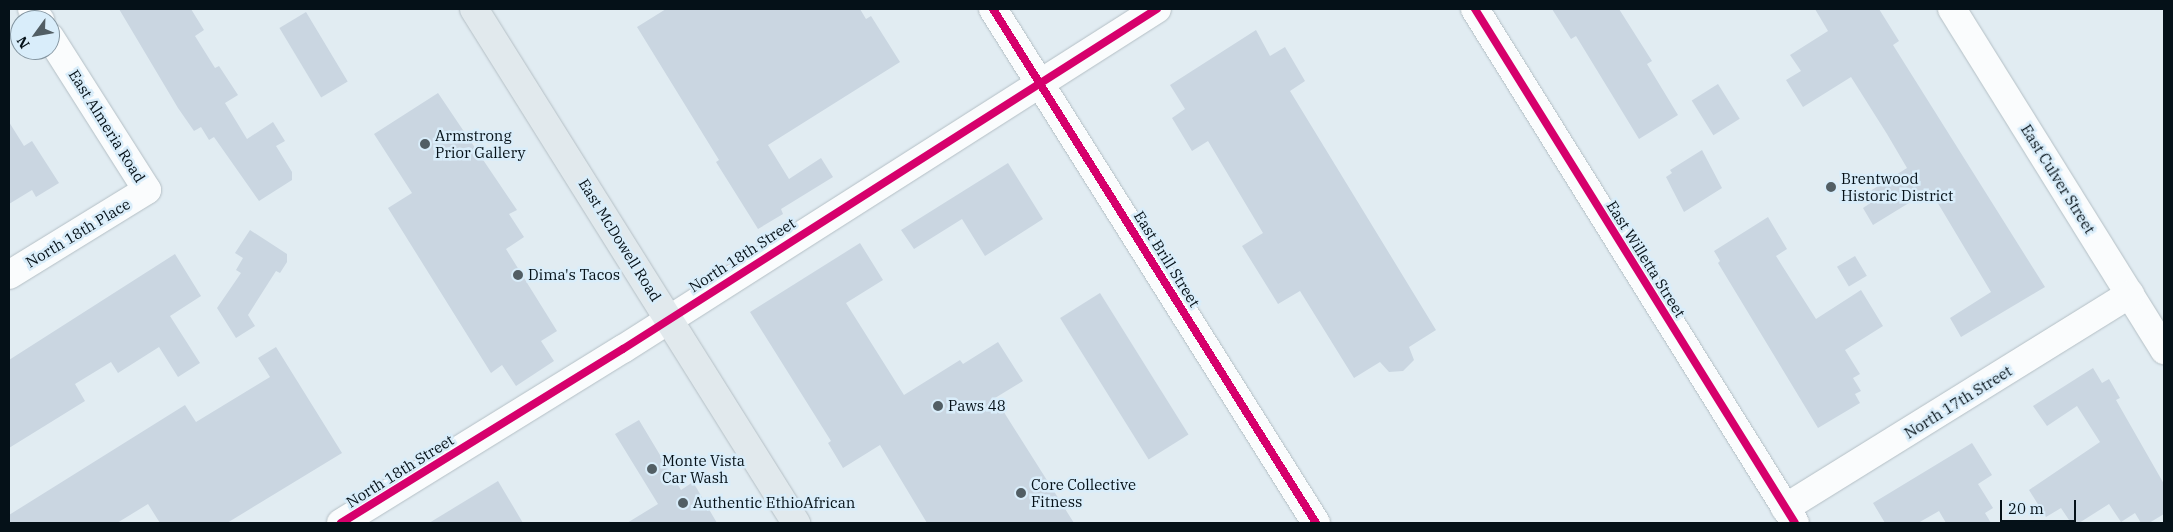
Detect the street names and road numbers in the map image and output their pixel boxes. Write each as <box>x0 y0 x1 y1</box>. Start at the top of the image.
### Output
street label: East Almeria Road <box>65 66 149 186</box>
street label: East Culver Street <box>2017 121 2099 237</box>
street label: East McDowell Road <box>575 175 665 305</box>
street label: North 18th Place <box>22 195 134 271</box>
street label: East Willetta Street <box>1603 197 1689 321</box>
street label: East Brill Street <box>1130 208 1204 310</box>
street label: North 18th Street <box>685 214 799 296</box>
street label: North 17th Street <box>1901 362 2015 442</box>
street label: North 18th Street <box>343 431 457 511</box>

